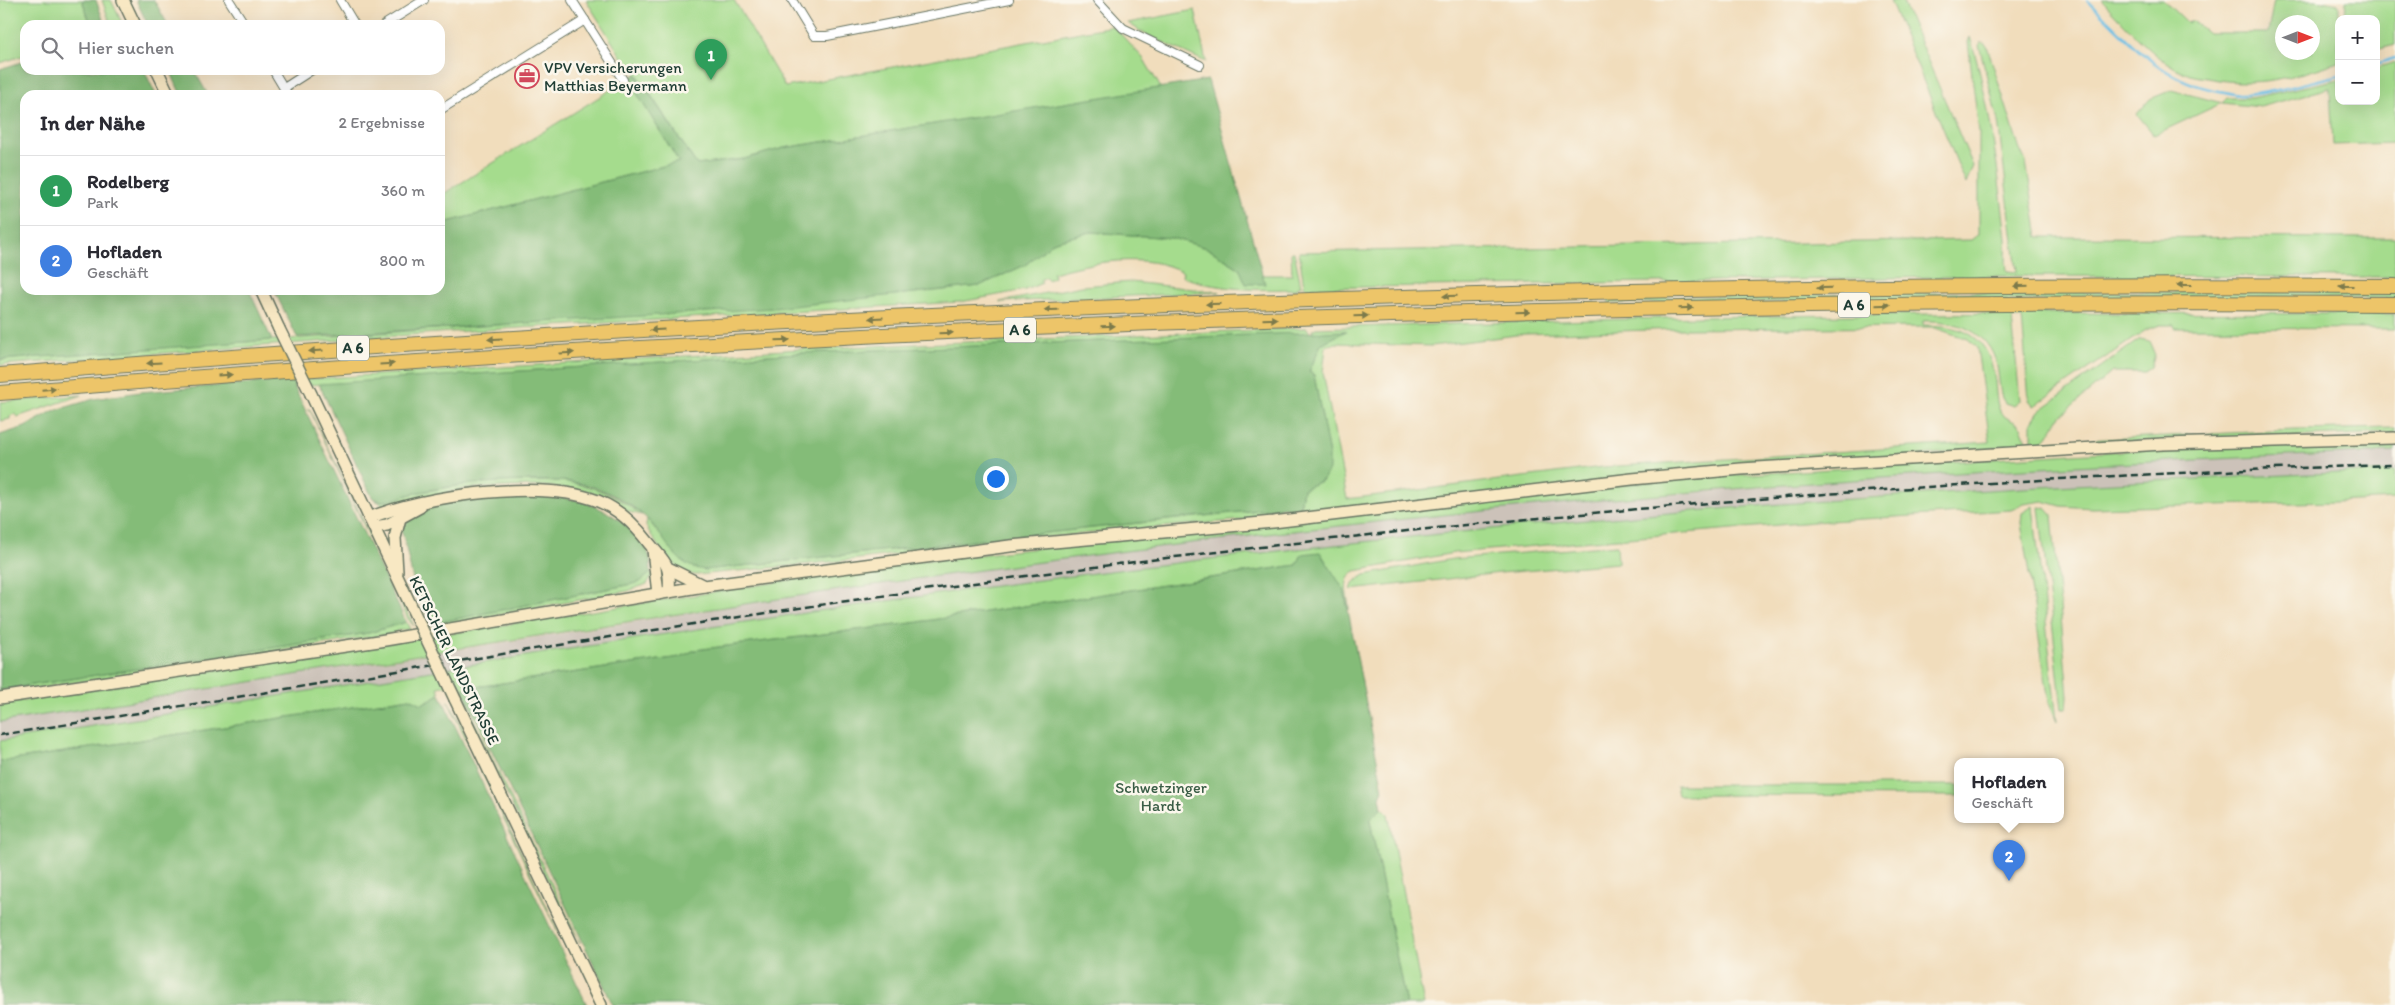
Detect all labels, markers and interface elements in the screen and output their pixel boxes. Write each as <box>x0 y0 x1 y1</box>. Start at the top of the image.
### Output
north arrow <box>2275 15 2320 60</box>
map controls <box>2335 15 2380 105</box>
button: + <box>2335 15 2380 60</box>
search box <box>20 20 445 75</box>
icon: search <box>38 34 66 62</box>
text: Hier suchen <box>78 36 174 59</box>
pin: 1 <box>695 39 727 80</box>
place label: VPV Versicherungen Matthias Beyermann <box>544 58 687 95</box>
button: − <box>2335 60 2380 105</box>
office icon: VPV Versicherungen Matthias Beyermann <box>514 63 540 89</box>
text: In der Nähe <box>40 110 145 135</box>
text: 2 Ergebnisse <box>339 113 425 132</box>
text: Rodelberg <box>87 170 169 193</box>
text: 1 <box>52 181 60 200</box>
text: 360 m <box>381 181 425 200</box>
text: Park <box>87 193 118 212</box>
text: Hofladen <box>87 240 162 263</box>
text: 2 <box>52 251 60 270</box>
text: 800 m <box>379 251 425 270</box>
text: Geschäft <box>87 263 149 282</box>
one-way arrow <box>2176 281 2192 289</box>
one-way arrow <box>2013 282 2029 290</box>
one-way arrow <box>2338 282 2354 290</box>
one-way arrow <box>1816 284 1832 292</box>
one-way arrow <box>1442 292 1458 300</box>
road number: A 6 <box>1838 292 1870 318</box>
one-way arrow <box>1205 300 1221 308</box>
one-way arrow <box>1876 301 1892 309</box>
one-way arrow <box>1678 304 1694 312</box>
one-way arrow <box>1043 307 1059 315</box>
one-way arrow <box>1516 308 1532 316</box>
one-way arrow <box>1353 312 1369 320</box>
one-way arrow <box>867 314 883 322</box>
one-way arrow <box>1263 315 1279 323</box>
road number: A 6 <box>1004 318 1036 342</box>
one-way arrow <box>1100 322 1116 330</box>
one-way arrow <box>649 326 665 334</box>
one-way arrow <box>938 329 954 337</box>
road number: A 6 <box>337 336 369 360</box>
one-way arrow <box>487 336 503 344</box>
one-way arrow <box>775 336 791 344</box>
one-way arrow <box>307 347 323 355</box>
one-way arrow <box>559 348 575 356</box>
one-way arrow <box>145 359 161 367</box>
one-way arrow <box>379 360 395 368</box>
one-way arrow <box>217 371 233 379</box>
one-way arrow <box>41 385 57 393</box>
your location <box>983 466 1009 492</box>
street label: KETSCHER LANDSTRASSE <box>405 573 504 748</box>
popup <box>1954 758 2064 823</box>
text: Hofladen <box>1972 770 2046 793</box>
park label: Schwetzinger Hardt <box>1115 778 1207 815</box>
text: Geschäft <box>1972 793 2033 812</box>
pin: 2 <box>1993 840 2025 881</box>

